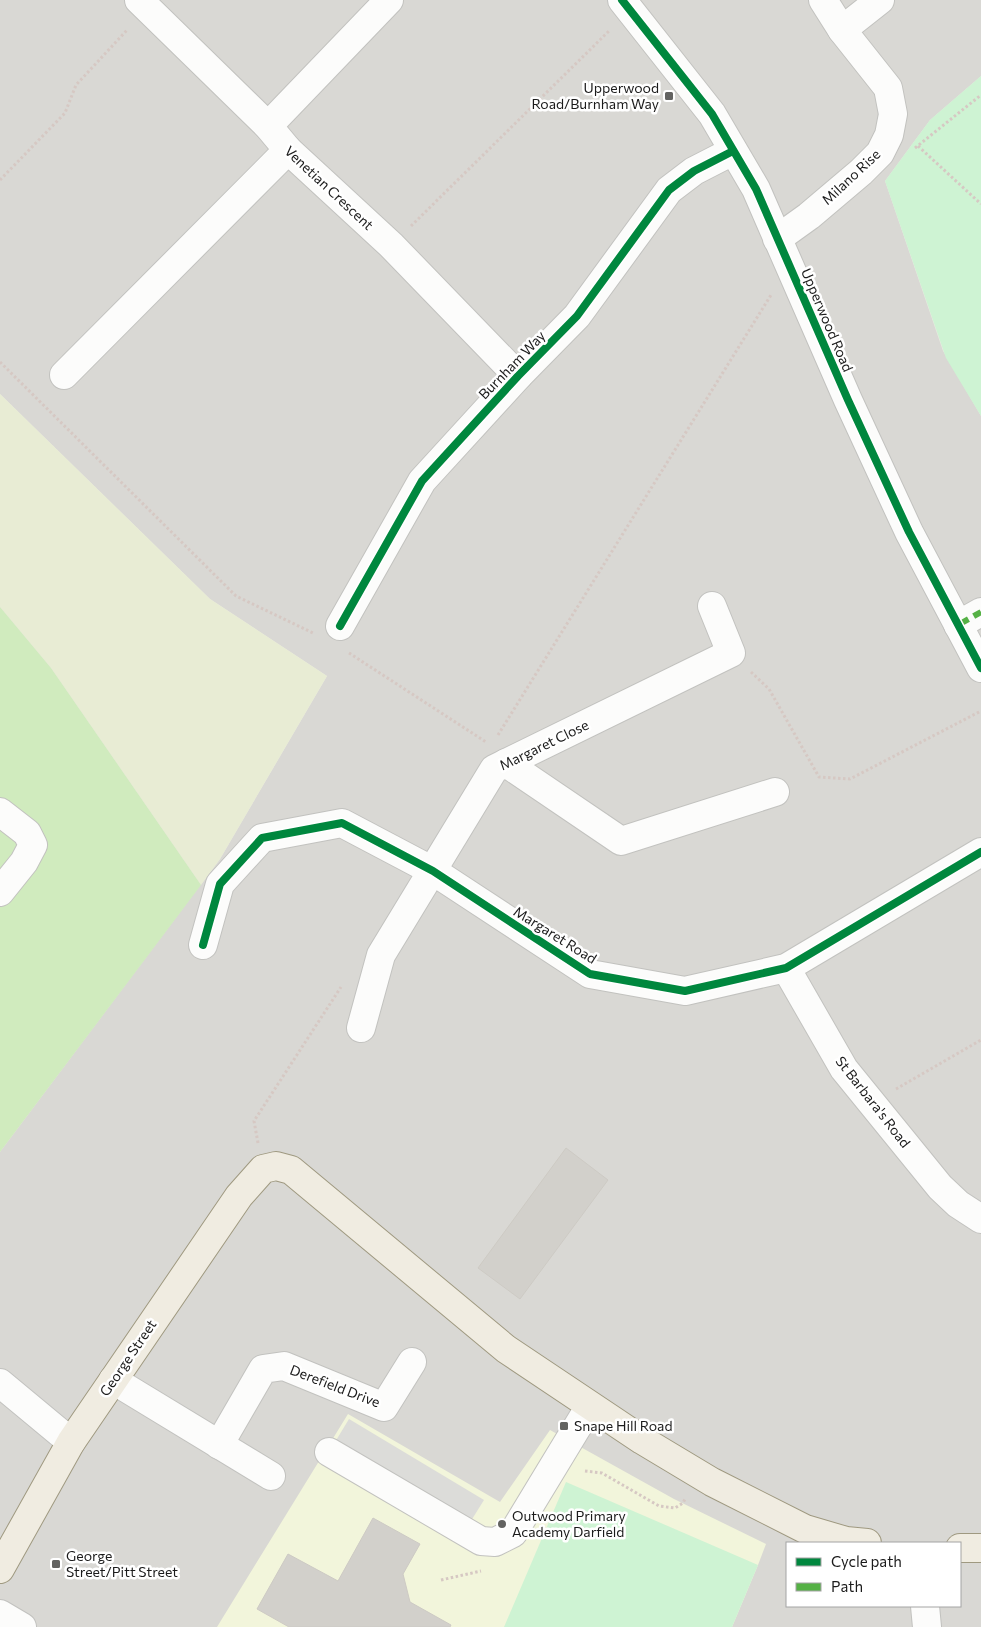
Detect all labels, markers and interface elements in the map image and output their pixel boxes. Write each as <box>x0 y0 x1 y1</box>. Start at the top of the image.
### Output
place label: Upperwood Road/Burnham Way <box>531 79 659 112</box>
marker: Upperwood Road/Burnham Way <box>663 90 675 102</box>
street label: Venetian Crescent <box>281 142 378 233</box>
street label: Milano Rise <box>818 145 883 208</box>
street label: Upperwood Road <box>798 265 857 374</box>
street label: Burnham Way <box>475 327 549 402</box>
street label: Margaret Close <box>496 716 591 773</box>
street label: Margaret Road <box>511 902 600 967</box>
street label: St Barbara's Road <box>832 1053 914 1151</box>
street label: George Street <box>96 1316 160 1399</box>
street label: Derefield Drive <box>288 1361 383 1410</box>
place label: Snape Hill Road <box>574 1417 672 1434</box>
marker: Snape Hill Road <box>558 1420 570 1432</box>
place label: Outwood Primary Academy Darfield <box>512 1507 626 1540</box>
marker: Outwood Primary Academy Darfield <box>496 1518 508 1530</box>
legend <box>786 1542 961 1607</box>
place label: George Street/Pitt Street <box>66 1547 178 1580</box>
text: Cycle path <box>831 1552 902 1570</box>
marker: George Street/Pitt Street <box>50 1558 62 1570</box>
text: Path <box>831 1577 863 1595</box>

